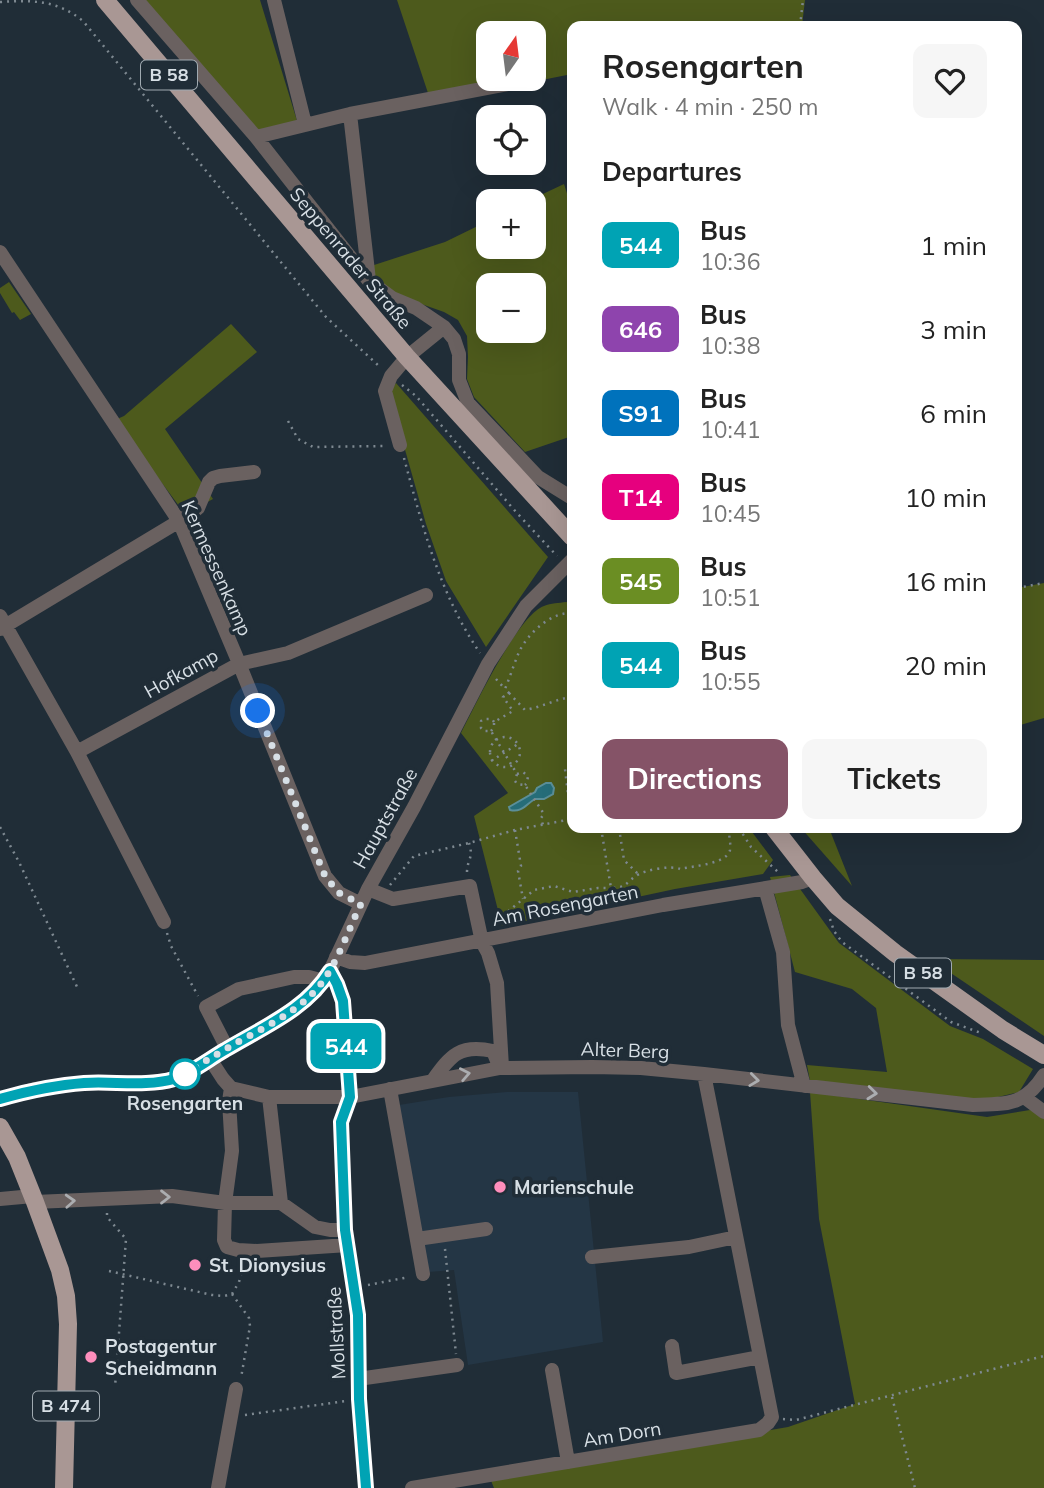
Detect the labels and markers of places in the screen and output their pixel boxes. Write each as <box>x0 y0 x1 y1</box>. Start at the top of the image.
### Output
marker: Rosengarten <box>170 1059 200 1089</box>
place label: Rosengarten <box>127 1091 243 1115</box>
place label: Marienschule <box>514 1175 634 1199</box>
marker: Marienschule <box>492 1179 508 1195</box>
place label: St. Dionysius <box>209 1253 326 1277</box>
marker: St. Dionysius <box>187 1257 203 1273</box>
place label: Postagentur Scheidmann <box>105 1334 217 1380</box>
marker: Postagentur Scheidmann <box>83 1349 99 1365</box>

